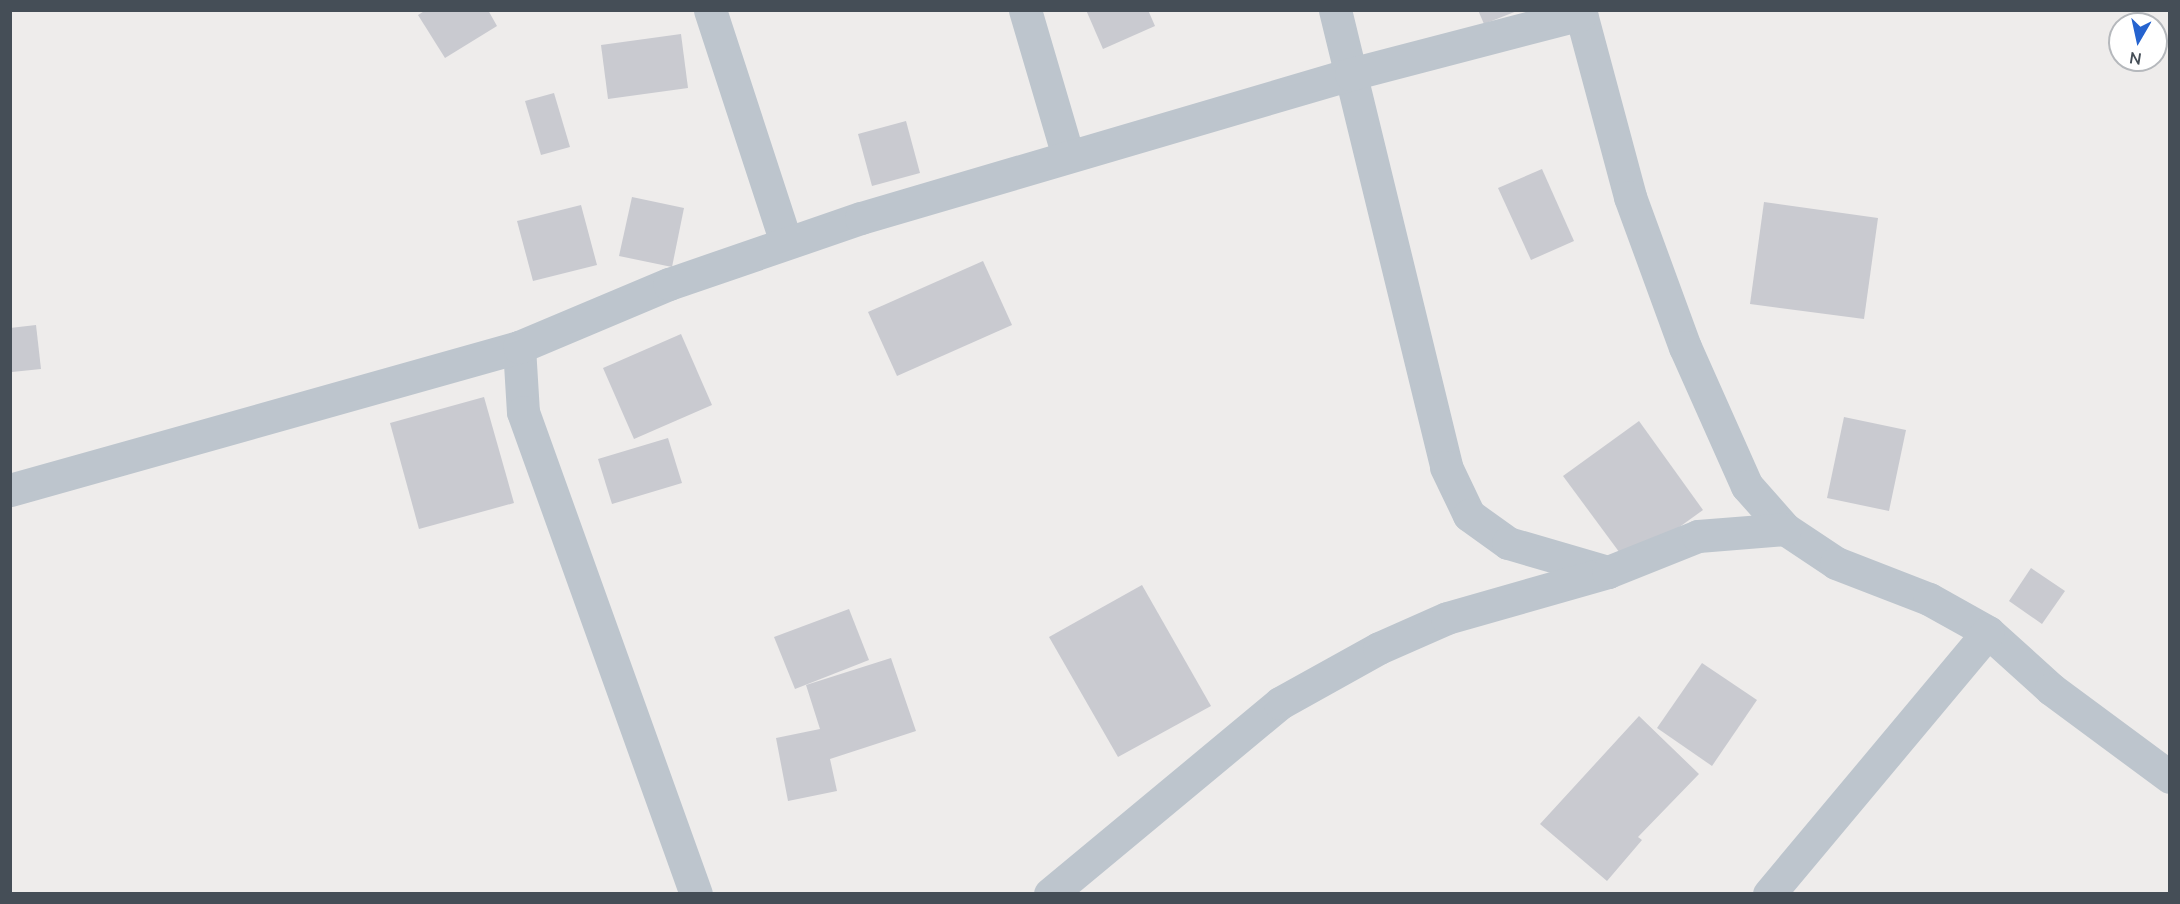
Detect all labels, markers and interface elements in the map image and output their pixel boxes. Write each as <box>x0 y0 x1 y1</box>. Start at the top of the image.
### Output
north arrow <box>2108 12 2168 72</box>
text: N <box>2128 46 2143 70</box>

